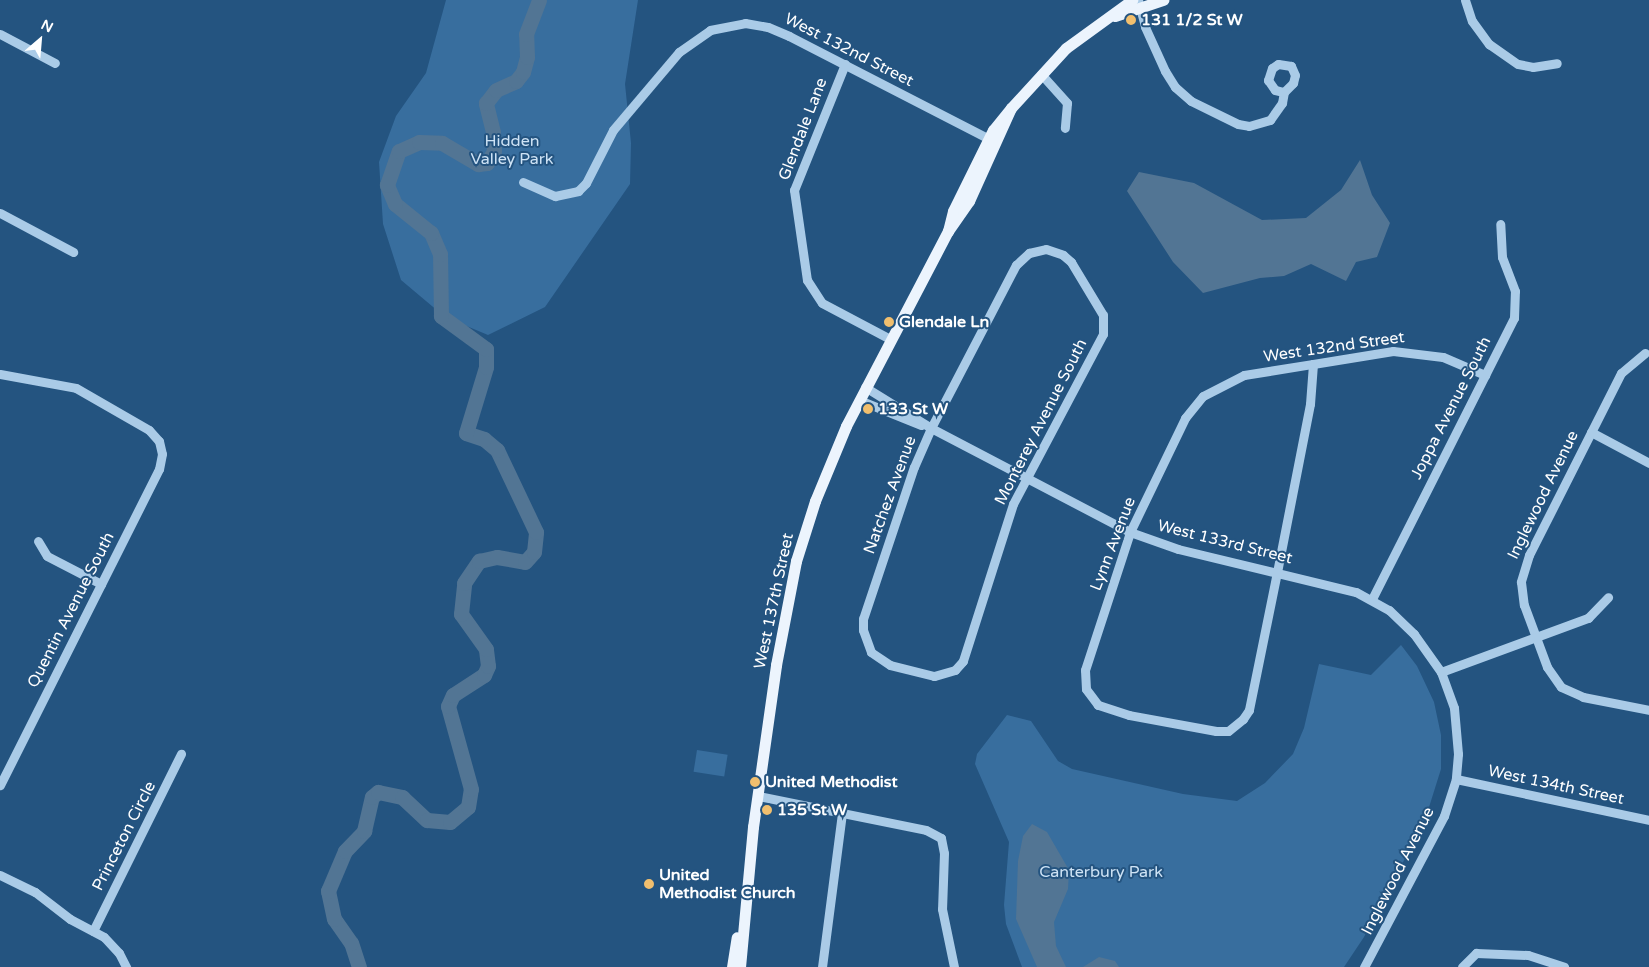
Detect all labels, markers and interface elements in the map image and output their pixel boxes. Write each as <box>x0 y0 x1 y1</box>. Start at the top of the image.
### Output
street label: West 132nd Street <box>781 9 917 91</box>
place label: 131 1/2 St W <box>1141 10 1243 30</box>
marker: 131 1/2 St W <box>1125 14 1137 26</box>
north arrow <box>15 15 65 65</box>
text: N <box>38 16 56 36</box>
street label: Glendale Lane <box>775 75 831 183</box>
park label: Hidden Valley Park <box>470 131 554 169</box>
place label: Glendale Ln <box>899 312 989 332</box>
marker: Glendale Ln <box>883 316 895 328</box>
street label: West 132nd Street <box>1262 328 1406 366</box>
street label: Joppa Avenue South <box>1407 334 1495 482</box>
street label: Monterey Avenue South <box>991 336 1091 508</box>
place label: 133 St W <box>878 399 948 419</box>
marker: 133 St W <box>862 403 874 415</box>
street label: Inglewood Avenue <box>1504 428 1582 562</box>
street label: Natchez Avenue <box>860 433 920 557</box>
street label: Lynn Avenue <box>1086 494 1140 594</box>
street label: West 133rd Street <box>1156 516 1294 568</box>
street label: Quentin Avenue South <box>23 529 119 691</box>
street label: West 137th Street <box>750 531 798 671</box>
street label: West 134th Street <box>1486 761 1626 809</box>
place label: United Methodist <box>765 772 898 792</box>
marker: United Methodist <box>749 776 761 788</box>
street label: Princeton Circle <box>88 778 160 894</box>
place label: 135 St W <box>777 800 847 820</box>
marker: 135 St W <box>761 804 773 816</box>
street label: Inglewood Avenue <box>1357 804 1439 938</box>
park label: Canterbury Park <box>1039 862 1163 882</box>
place label: United Methodist Church <box>659 865 796 903</box>
marker: United Methodist Church <box>643 878 655 890</box>

